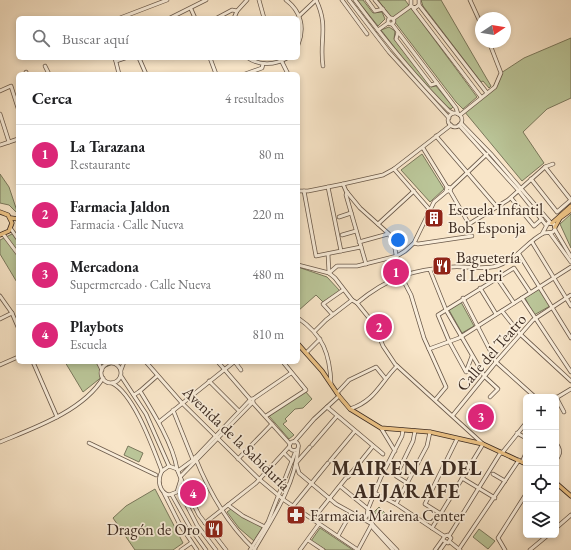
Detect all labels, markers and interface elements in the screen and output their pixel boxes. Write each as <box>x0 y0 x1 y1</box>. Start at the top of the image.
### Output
north arrow <box>475 12 511 48</box>
search box <box>16 16 300 60</box>
icon: search <box>30 27 52 49</box>
text: Buscar aquí <box>62 29 129 48</box>
text: Cerca <box>32 87 72 109</box>
text: 4 resultados <box>225 90 284 107</box>
text: La Tarazana <box>70 137 145 156</box>
text: 1 <box>42 146 48 163</box>
text: 80 m <box>259 146 284 163</box>
text: Restaurante <box>70 156 130 173</box>
text: Farmacia Jaldon <box>70 197 170 216</box>
place label: Escuela Infantil Bob Esponja <box>448 199 543 238</box>
text: 2 <box>42 206 48 223</box>
text: 220 m <box>253 206 284 223</box>
building icon: Escuela Infantil Bob Esponja <box>423 207 445 229</box>
text: Farmacia · Calle Nueva <box>70 216 184 233</box>
your location <box>388 230 408 250</box>
place label: Baguetería el Lebri <box>456 247 521 286</box>
restaurant icon: Baguetería el Lebri <box>431 255 453 277</box>
text: Mercadona <box>70 257 139 276</box>
pin: 1 <box>383 257 409 287</box>
text: 3 <box>42 266 48 283</box>
text: 480 m <box>253 266 284 283</box>
text: Supermercado · Calle Nueva <box>70 276 211 293</box>
street label: Calle del Teatro <box>452 309 531 396</box>
pin: 2 <box>366 312 392 342</box>
text: Playbots <box>70 317 123 336</box>
text: 4 <box>42 326 48 343</box>
text: 810 m <box>253 326 284 343</box>
text: Escuela <box>70 336 107 353</box>
street label: Avenida de la Sabiduría <box>178 381 295 496</box>
map controls <box>523 394 559 538</box>
button: + <box>523 394 559 430</box>
pin: 3 <box>468 402 494 432</box>
button: − <box>523 430 559 466</box>
district label: MAIRENA DEL ALJARAFE <box>331 455 483 504</box>
button: locate <box>523 466 559 502</box>
pin: 4 <box>180 478 206 508</box>
button: layers <box>523 502 559 538</box>
pharmacy icon: Farmacia Mairena Center <box>285 504 307 526</box>
place label: Farmacia Mairena Center <box>310 505 466 526</box>
restaurant icon: Dragón de Oro <box>203 518 225 540</box>
place label: Dragón de Oro <box>107 519 200 540</box>

